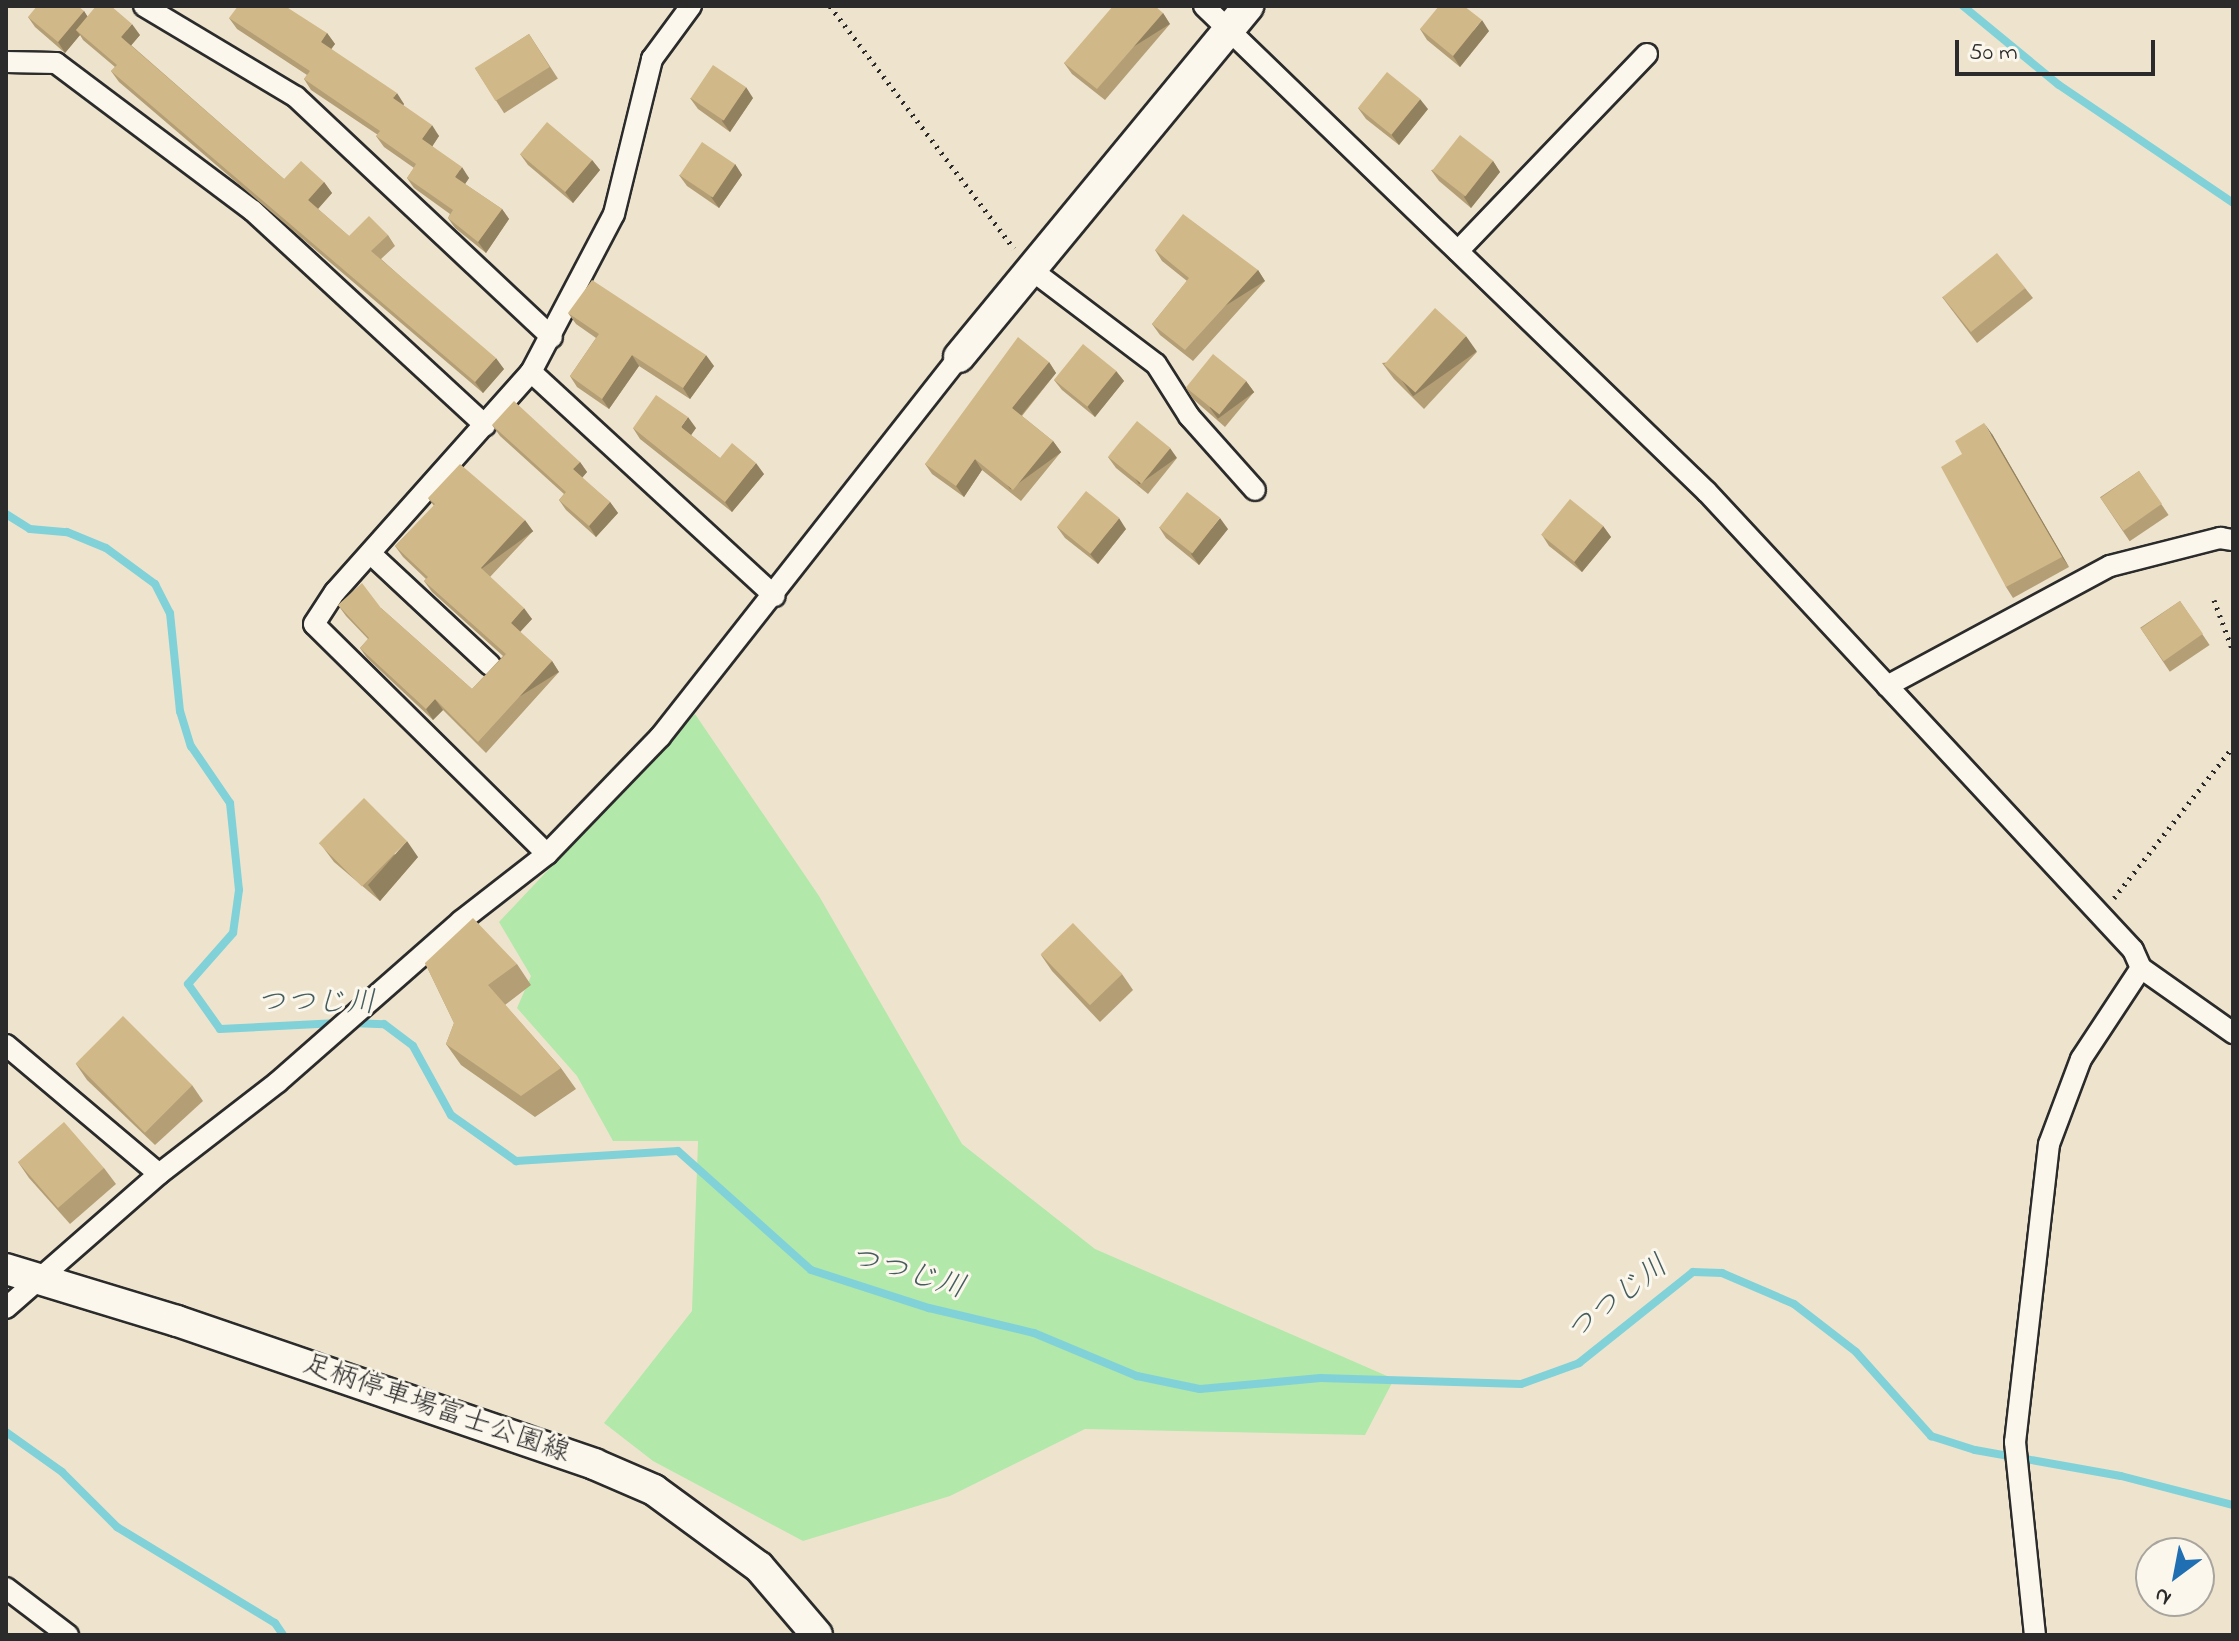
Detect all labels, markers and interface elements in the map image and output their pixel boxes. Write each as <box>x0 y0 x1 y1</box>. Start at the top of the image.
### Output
scale bar <box>1959 24 2159 74</box>
text: 50 m <box>1969 36 2018 71</box>
water label: つつじ川 <box>256 986 376 1022</box>
water label: つつじ川 <box>844 1240 970 1308</box>
water label: つつじ川 <box>1560 1249 1676 1351</box>
street label: 足柄停車場富士公園線 <box>298 1349 574 1471</box>
north arrow <box>2135 1537 2215 1617</box>
text: N <box>2149 1578 2178 1613</box>

